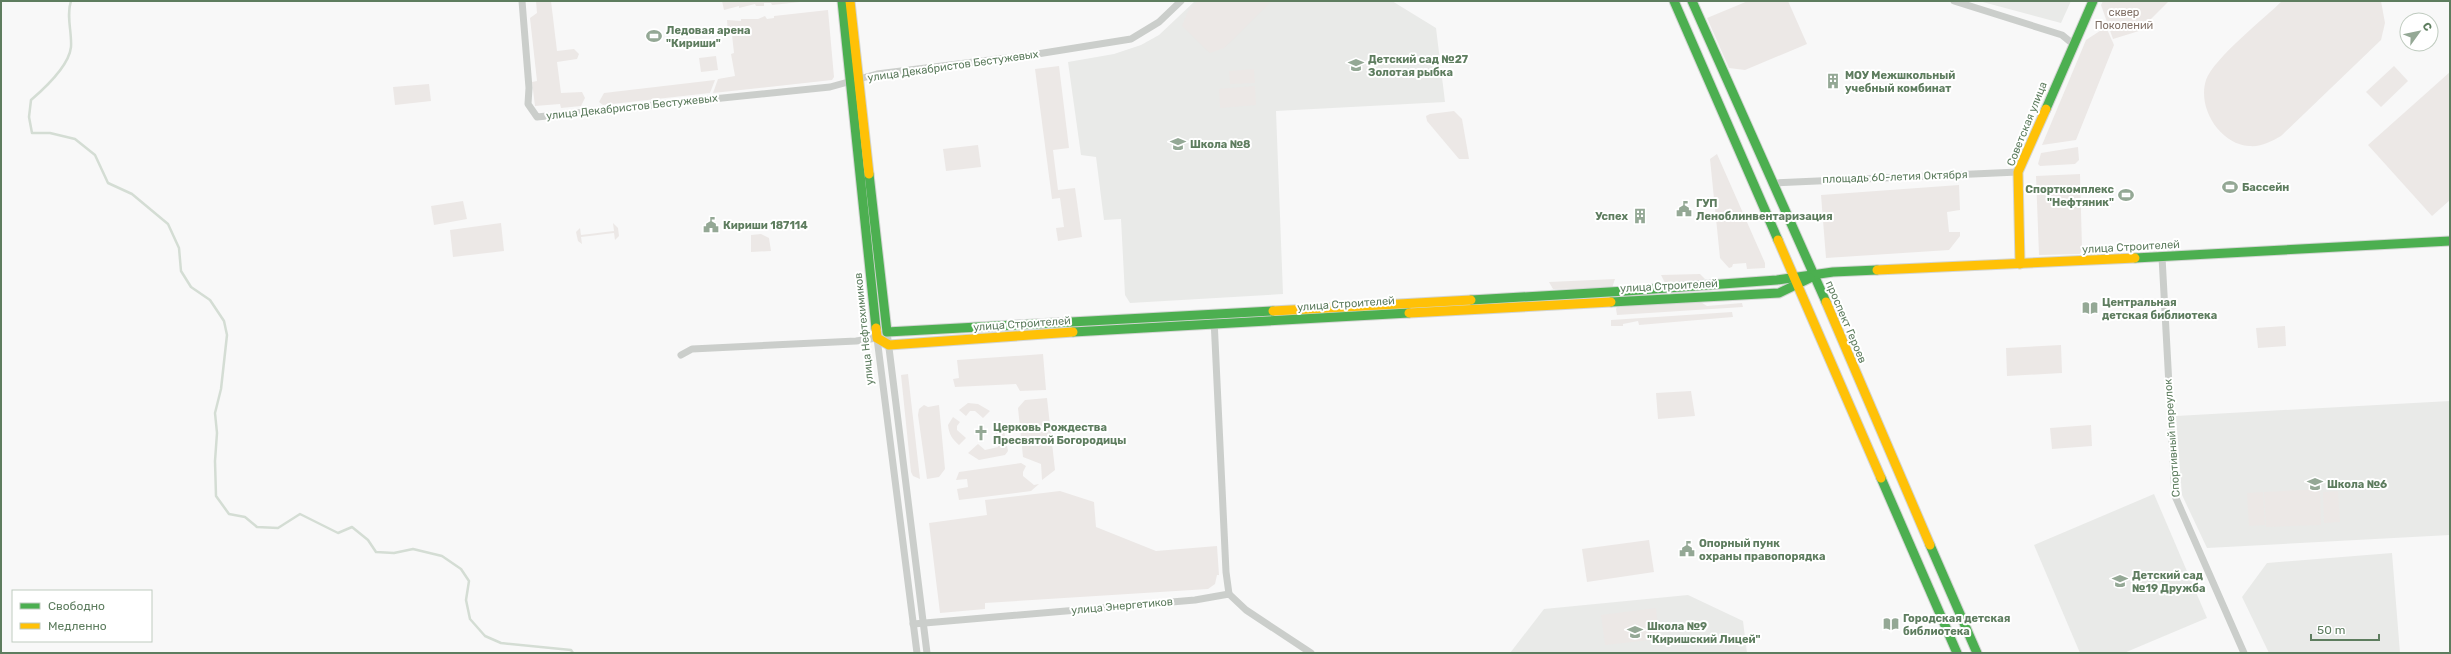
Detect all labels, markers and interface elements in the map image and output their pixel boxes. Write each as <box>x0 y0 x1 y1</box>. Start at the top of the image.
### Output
park label: сквер Поколений <box>2095 6 2153 32</box>
north arrow <box>2399 12 2439 52</box>
text: С <box>2419 20 2435 34</box>
place label: Ледовая арена "Кириши" <box>666 24 750 50</box>
sports icon: Ледовая арена "Кириши" <box>645 27 663 45</box>
street label: улица Декабристов Бестужевых <box>867 48 1039 84</box>
place label: Детский сад №27 Золотая рыбка <box>1368 53 1469 79</box>
school or university icon: Детский сад №27 Золотая рыбка <box>1347 56 1365 74</box>
place label: МОУ Межшкольный учебный комбинат <box>1845 69 1955 95</box>
building icon: МОУ Межшкольный учебный комбинат <box>1824 72 1842 90</box>
street label: Советская улица <box>2004 80 2050 168</box>
street label: улица Декабристов Бестужевых <box>546 92 719 122</box>
school or university icon: Школа №8 <box>1169 135 1187 153</box>
place label: Школа №8 <box>1190 138 1251 151</box>
street label: площадь 60-летия Октября <box>1822 168 1968 186</box>
sports icon: Бассейн <box>2221 178 2239 196</box>
place label: Бассейн <box>2242 181 2289 194</box>
place label: Спорткомплекс "Нефтяник" <box>2025 183 2114 209</box>
sports icon: Спорткомплекс "Нефтяник" <box>2117 186 2135 204</box>
place label: ГУП Леноблинвентаризация <box>1696 197 1833 223</box>
public building icon: ГУП Леноблинвентаризация <box>1675 200 1693 218</box>
building icon: Успех <box>1631 207 1649 225</box>
place label: Успех <box>1595 210 1629 223</box>
public building icon: Кириши 187114 <box>702 216 720 234</box>
place label: Кириши 187114 <box>723 219 808 232</box>
street label: улица Строителей <box>2082 238 2180 256</box>
street label: улица Нефтехимиков <box>852 272 876 386</box>
street label: улица Строителей <box>1620 277 1718 295</box>
street label: проспект Героев <box>1823 279 1869 365</box>
street label: улица Строителей <box>1297 294 1395 314</box>
place label: Центральная детская библиотека <box>2102 296 2217 322</box>
library icon: Центральная детская библиотека <box>2081 299 2099 317</box>
street label: улица Строителей <box>973 314 1071 334</box>
street label: Спортивный переулок <box>2161 378 2183 498</box>
place label: Церковь Рождества Пресвятой Богородицы <box>993 421 1126 447</box>
church icon: Церковь Рождества Пресвятой Богородицы <box>972 424 990 442</box>
school or university icon: Школа №6 <box>2306 475 2324 493</box>
place label: Школа №6 <box>2327 478 2387 491</box>
place label: Опорный пунк охраны правопорядка <box>1699 537 1825 563</box>
public building icon: Опорный пунк охраны правопорядка <box>1678 540 1696 558</box>
place label: Детский сад №19 Дружба <box>2132 569 2205 595</box>
school or university icon: Детский сад №19 Дружба <box>2111 572 2129 590</box>
legend <box>12 590 152 642</box>
street label: улица Энергетиков <box>1071 595 1173 617</box>
text: Свободно <box>48 599 105 613</box>
place label: Городская детская библиотека <box>1903 612 2010 638</box>
library icon: Городская детская библиотека <box>1882 615 1900 633</box>
scale bar <box>2311 616 2379 642</box>
text: Медленно <box>48 619 107 633</box>
place label: Школа №9 "Киришский Лицей" <box>1647 620 1760 646</box>
school or university icon: Школа №9 "Киришский Лицей" <box>1626 623 1644 641</box>
text: 50 m <box>2317 623 2345 637</box>

